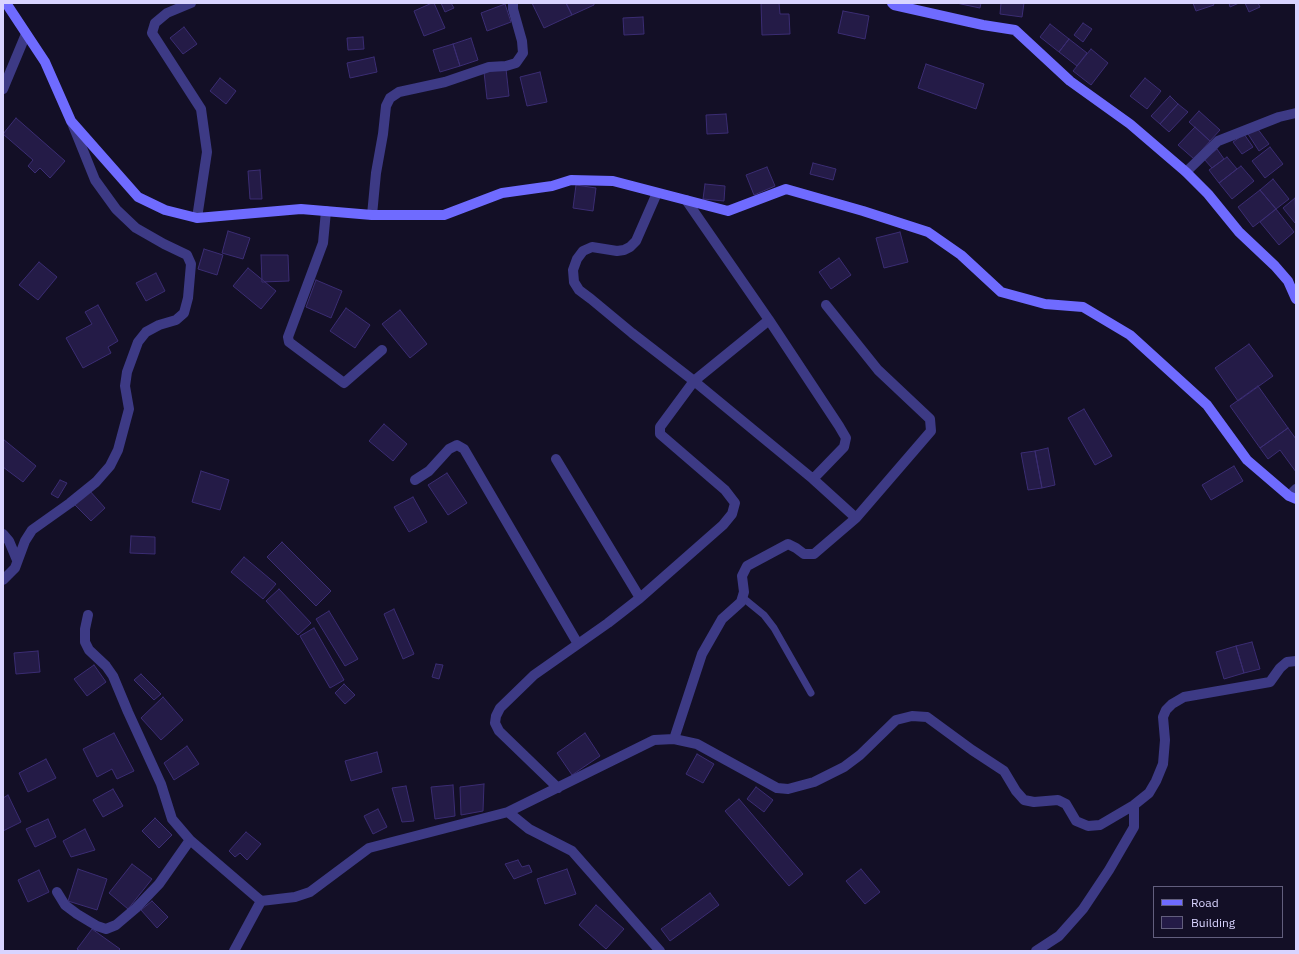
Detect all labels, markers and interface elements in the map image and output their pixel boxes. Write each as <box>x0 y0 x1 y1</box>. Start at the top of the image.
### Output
legend <box>1153 886 1283 938</box>
text: Road <box>1191 895 1219 910</box>
text: Building <box>1191 915 1235 930</box>

